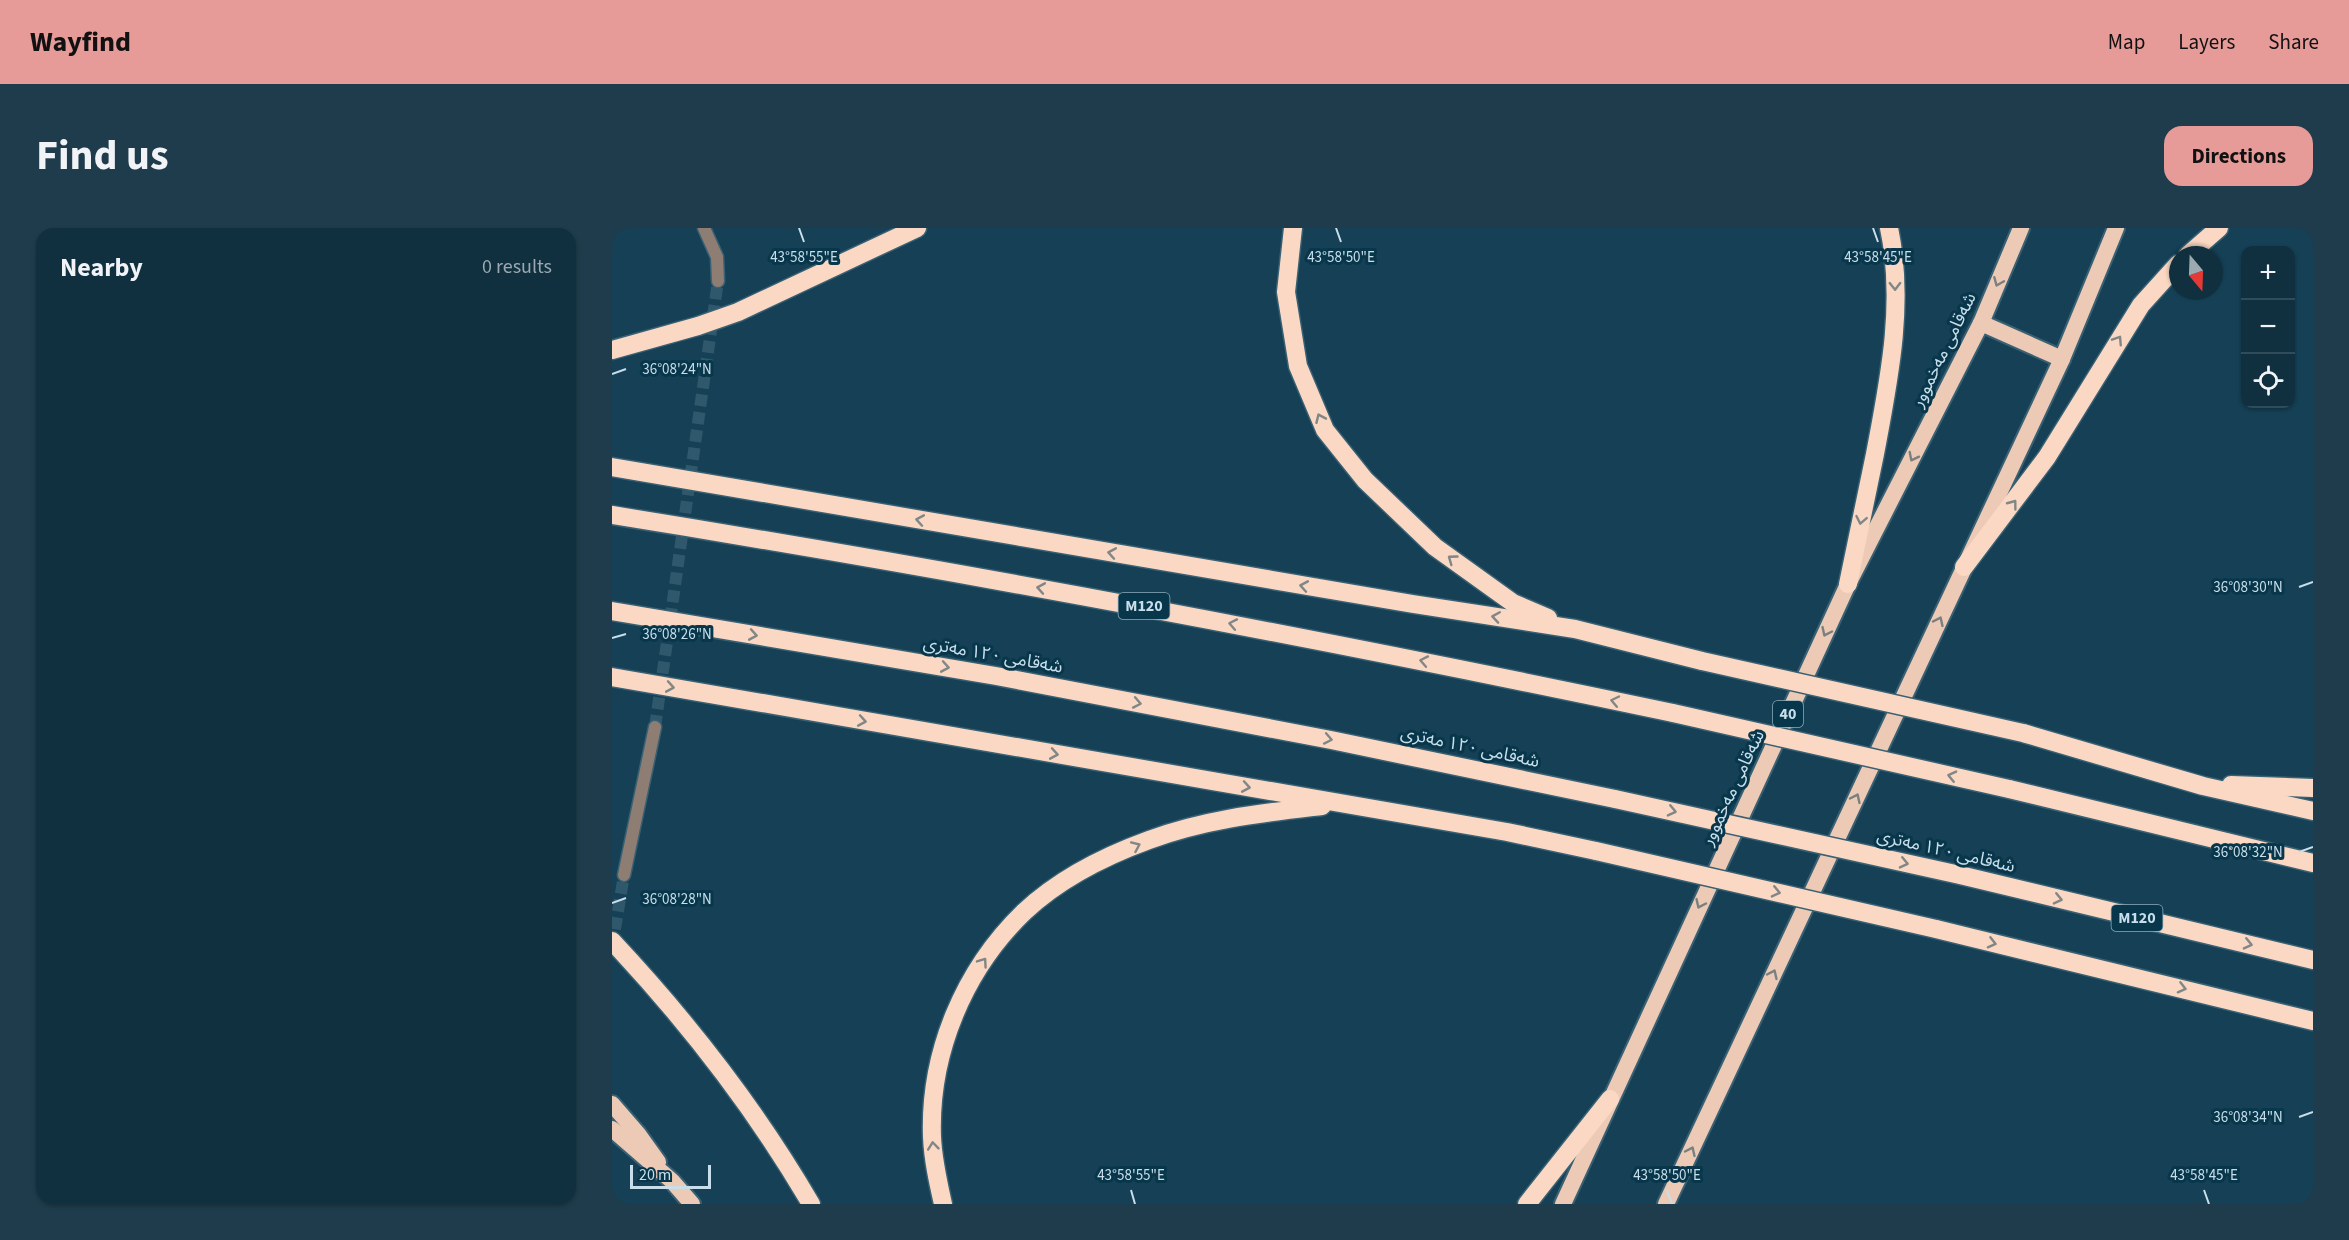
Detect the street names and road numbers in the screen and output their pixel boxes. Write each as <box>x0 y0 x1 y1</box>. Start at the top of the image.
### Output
street label: شەقامی مەخموور <box>1905 288 1983 412</box>
road number: M120 <box>1118 593 1170 619</box>
street label: شەقامی ١٢٠ مەتری <box>921 630 1065 680</box>
road number: 40 <box>1773 701 1803 727</box>
street label: شەقامی ١٢٠ مەتری <box>1398 720 1542 774</box>
street label: شەقامی مەخموور <box>1695 726 1771 851</box>
street label: شەقامی ١٢٠ مەتری <box>1874 823 2018 879</box>
road number: M120 <box>2112 905 2162 931</box>

